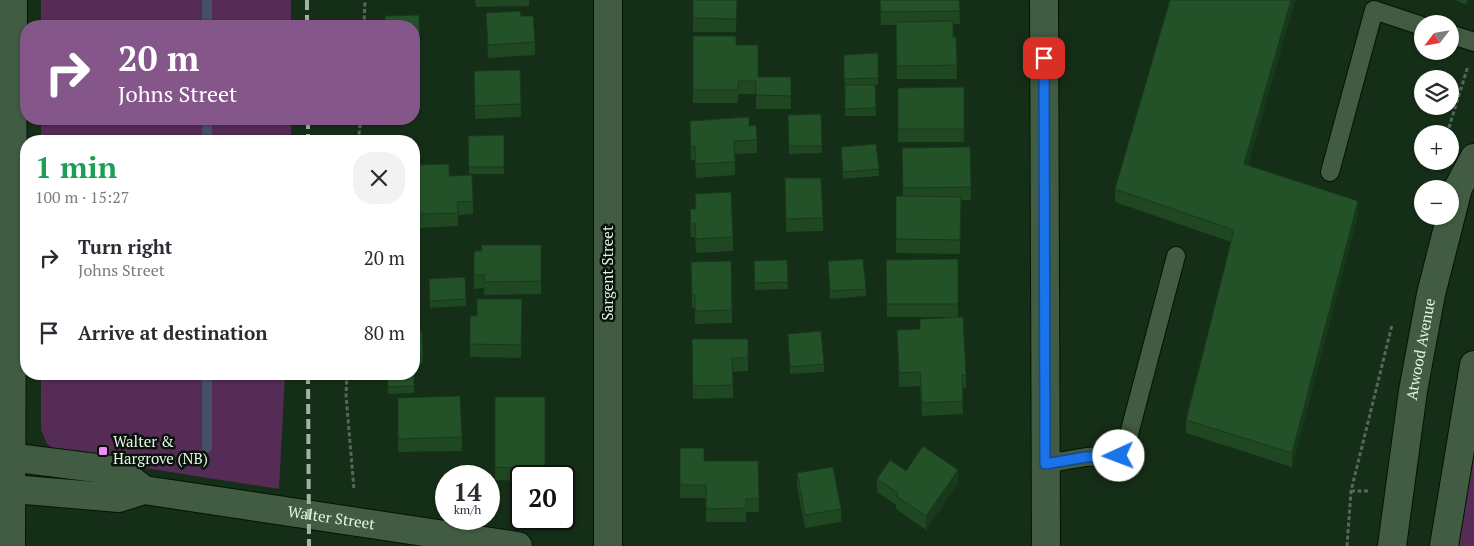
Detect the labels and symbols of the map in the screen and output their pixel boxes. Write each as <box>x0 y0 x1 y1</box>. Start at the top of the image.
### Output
north arrow <box>1414 15 1459 60</box>
pin <box>1023 37 1065 79</box>
street label: Sargent Street <box>597 225 617 320</box>
street label: Atwood Avenue <box>1401 296 1439 401</box>
position arrow <box>1092 429 1144 481</box>
place label: Walter & Hargrove (NB) <box>113 431 208 468</box>
marker: Walter & Hargrove (NB) <box>97 445 109 457</box>
speed limit sign: 20 <box>510 465 575 530</box>
street label: Walter Street <box>287 501 377 533</box>

